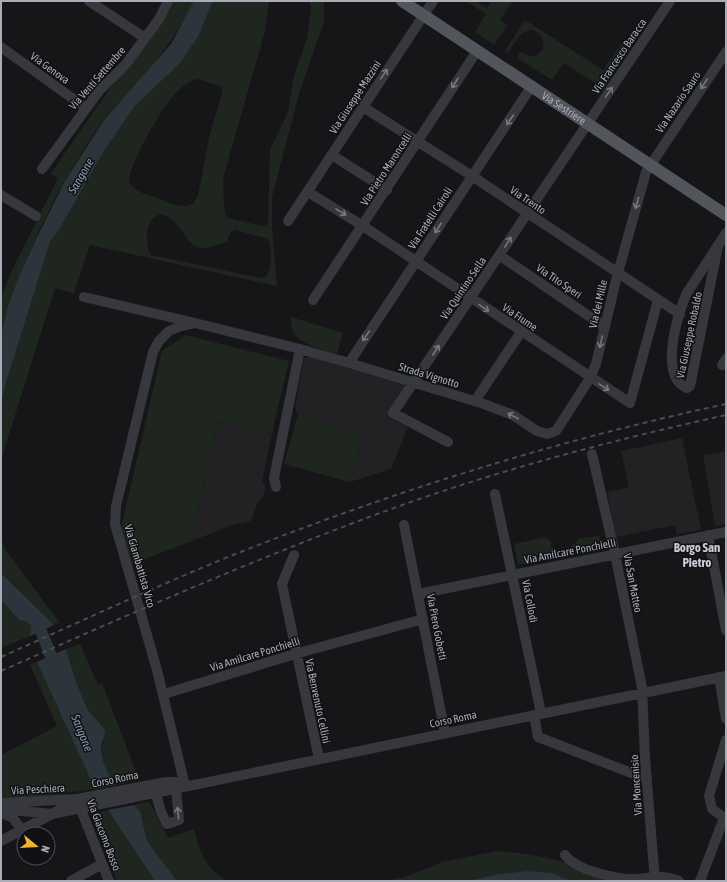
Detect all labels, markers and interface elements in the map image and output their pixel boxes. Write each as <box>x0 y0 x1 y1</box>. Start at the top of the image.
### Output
street label: Via Francesco Baracca <box>590 16 648 96</box>
street label: Via Venti Settembre <box>66 44 128 112</box>
street label: Via Genova <box>28 50 72 86</box>
street label: Via Giuseppe Mazzini <box>327 58 383 136</box>
one-way arrow <box>380 69 388 80</box>
street label: Via Nazario Sauro <box>653 69 703 135</box>
one-way arrow <box>451 77 459 89</box>
one-way arrow <box>700 78 708 89</box>
one-way arrow <box>605 87 613 98</box>
street label: Via Sestriere <box>540 89 588 127</box>
one-way arrow <box>506 114 514 125</box>
street label: Via Pietro Maroncelli <box>358 131 414 207</box>
water label: Sangone <box>65 155 97 197</box>
street label: Via Trento <box>508 184 548 216</box>
street label: Via Fratelli Cairoli <box>406 185 454 251</box>
one-way arrow <box>633 196 640 209</box>
one-way arrow <box>335 209 347 217</box>
one-way arrow <box>434 222 442 233</box>
one-way arrow <box>504 236 512 247</box>
street label: Via Quintino Sella <box>438 255 488 321</box>
street label: Via Tito Speri <box>534 261 584 301</box>
street label: Via dei Mille <box>587 279 609 329</box>
street label: Via Giuseppe Robaldo <box>674 291 704 379</box>
street label: Via Fiume <box>500 301 540 333</box>
one-way arrow <box>478 304 490 312</box>
one-way arrow <box>362 330 370 341</box>
one-way arrow <box>597 335 605 348</box>
one-way arrow <box>432 345 440 356</box>
street label: Strada Vignotto <box>397 360 461 390</box>
one-way arrow <box>598 383 609 391</box>
one-way arrow <box>507 411 519 419</box>
street label: Via Giambattista Vico <box>122 523 158 609</box>
street label: Via Amilcare Ponchielli <box>523 536 617 566</box>
district label: Borgo San Pietro <box>674 540 720 570</box>
street label: Via San Matteo <box>621 552 645 614</box>
street label: Via Collodi <box>520 579 540 623</box>
street label: Via Piero Gobetti <box>425 593 449 661</box>
street label: Via Amilcare Ponchielli <box>209 635 301 673</box>
street label: Via Benvenuto Cellini <box>303 658 333 744</box>
street label: Corso Roma <box>428 708 478 730</box>
water label: Sangone <box>68 711 96 754</box>
street label: Via Moncenisio <box>628 754 644 816</box>
street label: Corso Roma <box>90 769 140 789</box>
street label: Via Peschiera <box>11 782 65 796</box>
street label: Via Giacomo Bosso <box>85 798 123 872</box>
one-way arrow <box>175 807 182 820</box>
north arrow <box>16 826 56 866</box>
text: N <box>39 844 52 854</box>

